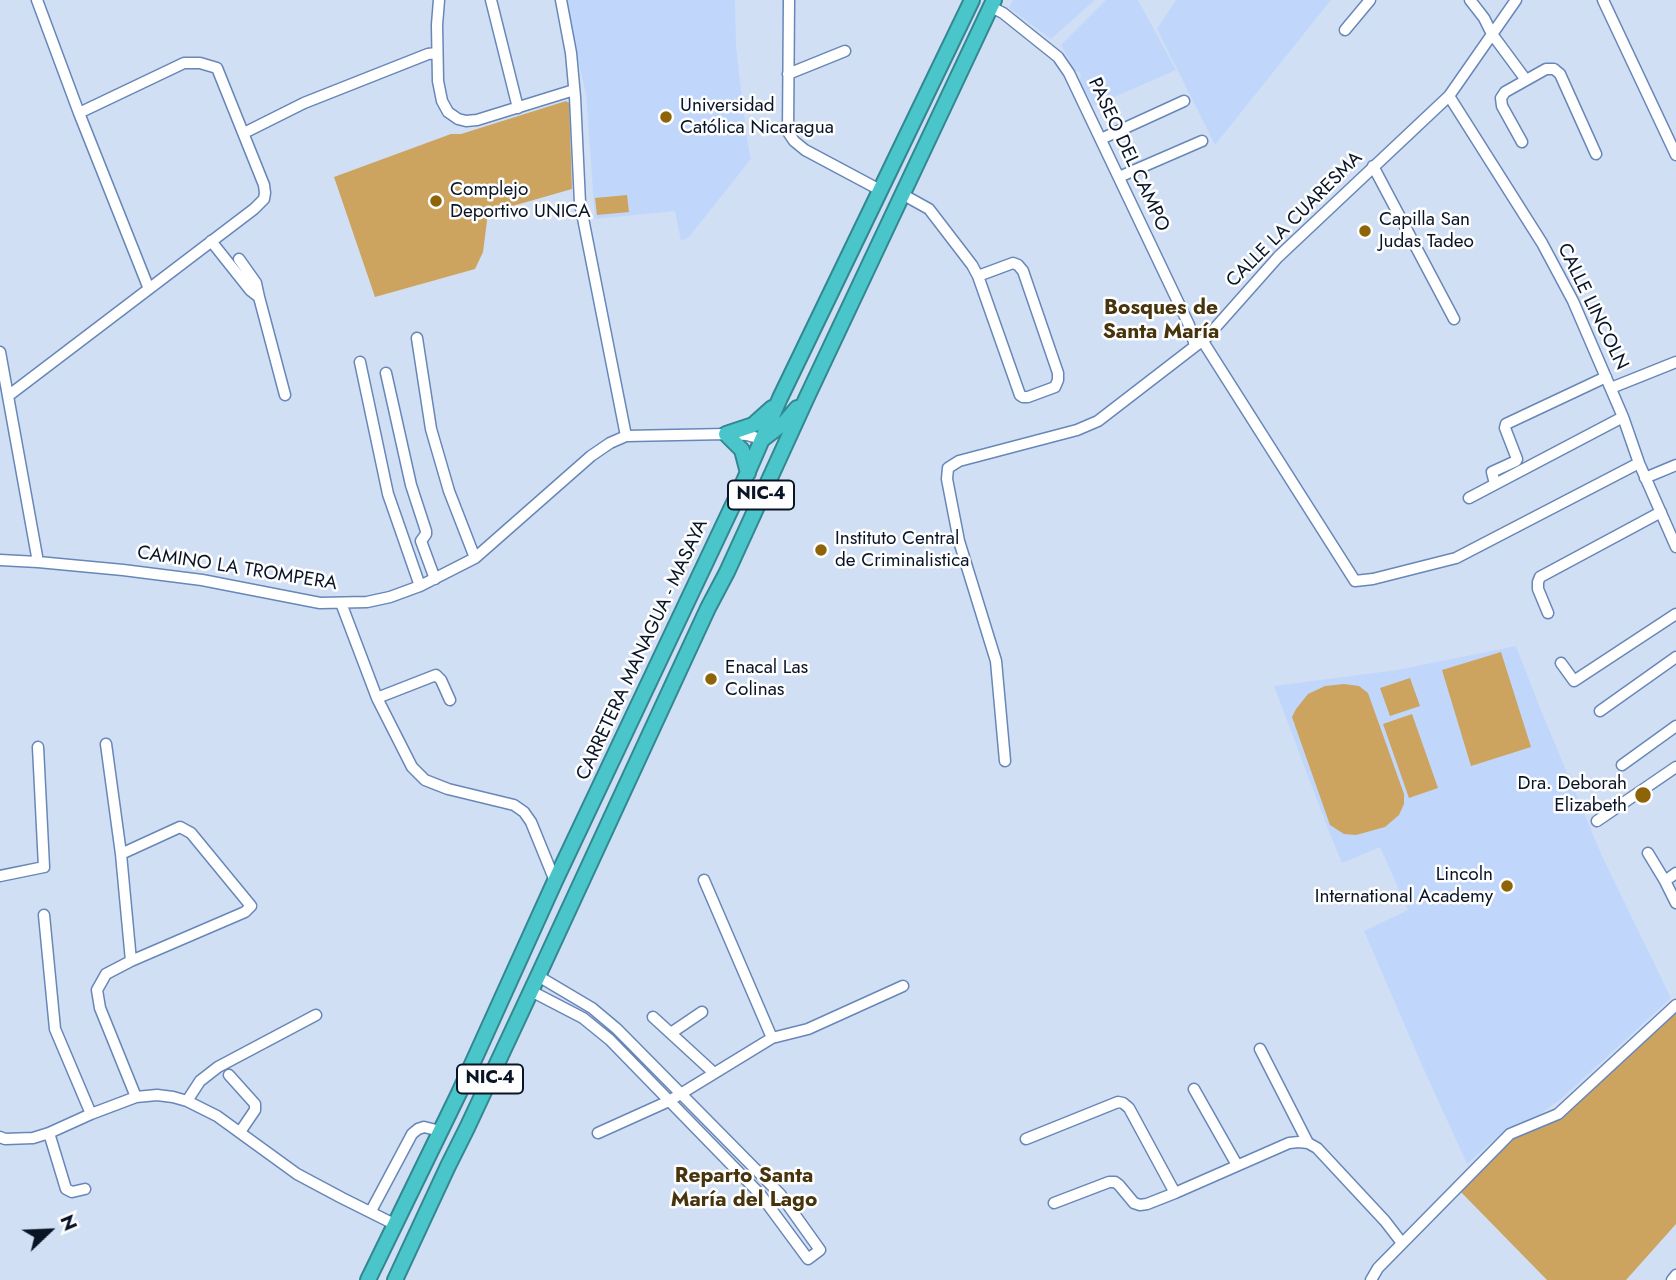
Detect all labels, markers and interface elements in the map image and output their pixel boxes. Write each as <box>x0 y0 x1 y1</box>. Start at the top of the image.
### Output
street label: PASEO DEL CAMPO <box>1082 75 1174 235</box>
place label: Universidad Católica Nicaragua <box>680 95 834 139</box>
marker: Universidad Católica Nicaragua <box>658 109 674 125</box>
street label: CALLE LA CUARESMA <box>1222 147 1368 293</box>
place label: Complejo Deportivo UNICA <box>450 179 591 223</box>
marker: Complejo Deportivo UNICA <box>428 193 444 209</box>
place label: Capilla San Judas Tadeo <box>1379 209 1474 253</box>
marker: Capilla San Judas Tadeo <box>1357 223 1373 239</box>
street label: CALLE LINCOLN <box>1552 240 1632 374</box>
district label: Bosques de Santa María <box>1103 296 1219 346</box>
road number: NIC-4 <box>728 480 794 509</box>
street label: CARRETERA MANAGUA - MASAYA <box>572 516 714 784</box>
place label: Instituto Central de Criminalistica <box>835 528 969 572</box>
street label: CAMINO LA TROMPERA <box>135 542 339 596</box>
marker: Instituto Central de Criminalistica <box>813 542 829 558</box>
place label: Enacal Las Colinas <box>725 657 808 701</box>
marker: Enacal Las Colinas <box>703 671 719 687</box>
place label: Dra. Deborah Elizabeth <box>1517 773 1627 817</box>
marker: Dra. Deborah Elizabeth <box>1633 785 1653 805</box>
place label: Lincoln International Academy <box>1315 864 1493 908</box>
marker: Lincoln International Academy <box>1499 878 1515 894</box>
road number: NIC-4 <box>457 1064 523 1094</box>
district label: Reparto Santa María del Lago <box>671 1164 817 1214</box>
north arrow <box>14 1196 84 1266</box>
text: N <box>53 1210 84 1235</box>

